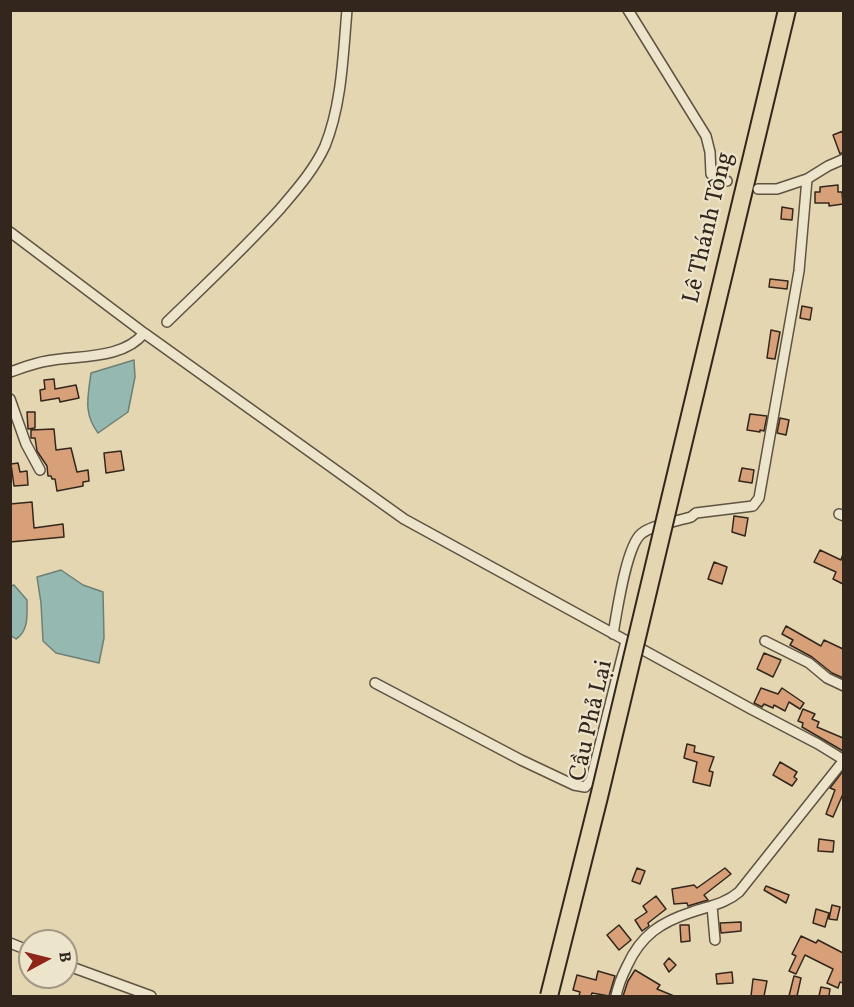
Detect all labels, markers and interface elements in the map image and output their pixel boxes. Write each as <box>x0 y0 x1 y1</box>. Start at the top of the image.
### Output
street label: Lê Thánh Tông <box>679 149 741 307</box>
street label: Cầu Phả Lại <box>565 658 621 784</box>
north arrow <box>18 929 78 989</box>
text: B <box>52 950 75 964</box>

